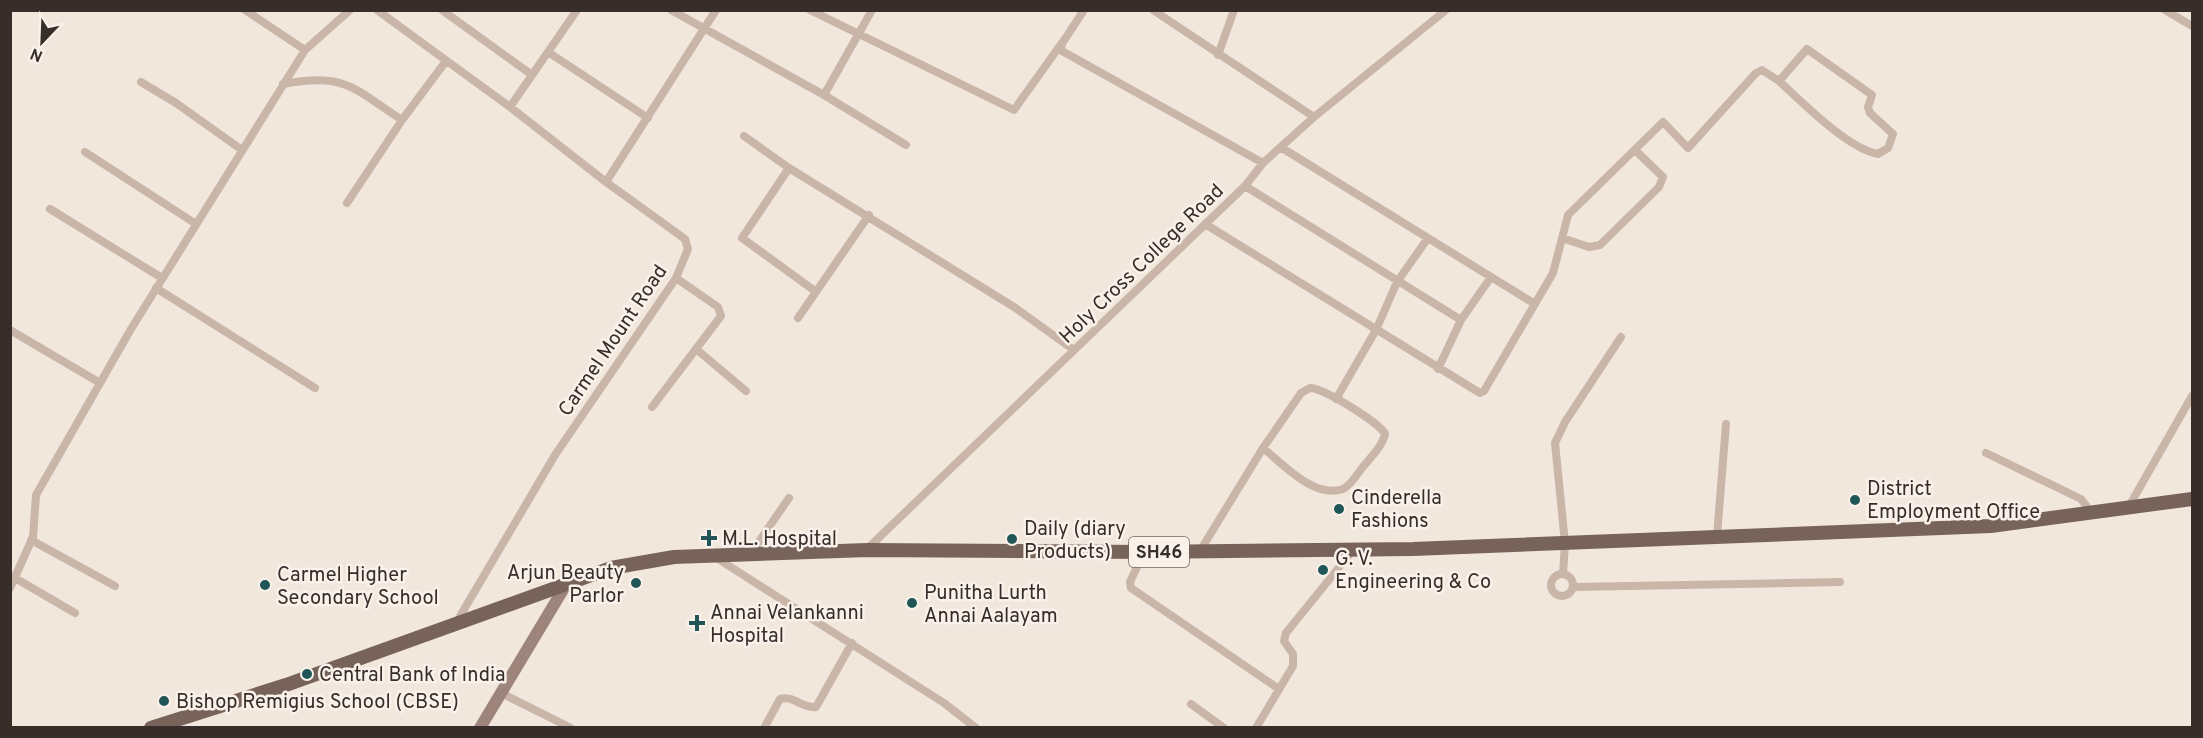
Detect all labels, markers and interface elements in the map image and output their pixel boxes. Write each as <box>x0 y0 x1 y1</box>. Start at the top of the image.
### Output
north arrow <box>12 12 72 72</box>
text: N <box>28 43 46 65</box>
street label: Holy Cross College Road <box>1055 179 1230 350</box>
street label: Carmel Mount Road <box>553 260 674 422</box>
place label: District Employment Office <box>1867 477 2040 526</box>
place label: Cinderella Fashions <box>1351 486 1442 535</box>
marker: District Employment Office <box>1848 493 1862 507</box>
marker: Cinderella Fashions <box>1332 502 1346 516</box>
place label: Daily (diary Products) <box>1024 517 1126 566</box>
place label: M.L. Hospital <box>722 527 837 553</box>
marker: M.L. Hospital <box>700 529 718 547</box>
marker: Daily (diary Products) <box>1005 532 1019 546</box>
road number: SH46 <box>1129 537 1189 567</box>
place label: G. V. Engineering & Co <box>1335 547 1491 596</box>
place label: Arjun Beauty Parlor <box>507 561 624 610</box>
place label: Carmel Higher Secondary School <box>277 563 439 612</box>
marker: G. V. Engineering & Co <box>1316 563 1330 577</box>
marker: Arjun Beauty Parlor <box>629 576 643 590</box>
marker: Carmel Higher Secondary School <box>258 578 272 592</box>
place label: Punitha Lurth Annai Aalayam <box>924 581 1058 630</box>
marker: Punitha Lurth Annai Aalayam <box>905 596 919 610</box>
place label: Annai Velankanni Hospital <box>710 601 864 650</box>
marker: Annai Velankanni Hospital <box>688 614 706 632</box>
place label: Central Bank of India <box>319 663 506 689</box>
marker: Central Bank of India <box>300 667 314 681</box>
place label: Bishop Remigius School (CBSE) <box>176 690 459 716</box>
marker: Bishop Remigius School (CBSE) <box>157 694 171 708</box>

